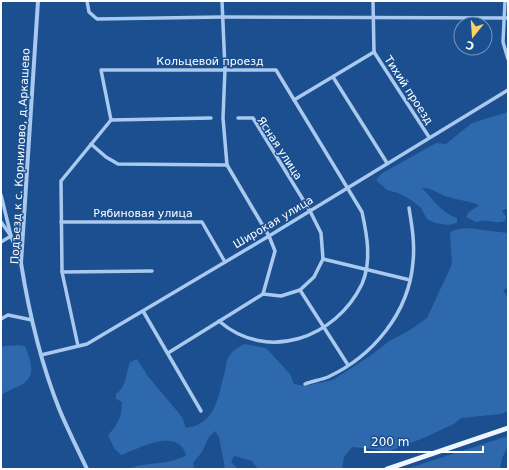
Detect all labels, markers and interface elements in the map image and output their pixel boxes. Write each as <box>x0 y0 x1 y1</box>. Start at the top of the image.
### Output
north arrow <box>453 16 493 56</box>
text: С <box>464 38 476 52</box>
street label: Подъезд к с. Корнилово, д.Аркашево <box>8 47 33 264</box>
street label: Тихий проезд <box>381 53 436 127</box>
street label: Кольцевой проезд <box>156 55 264 68</box>
street label: Ясная улица <box>254 114 305 182</box>
street label: Широкая улица <box>231 193 316 251</box>
street label: Рябиновая улица <box>93 207 193 220</box>
scale bar <box>365 428 483 454</box>
text: 200 m <box>371 435 409 449</box>

